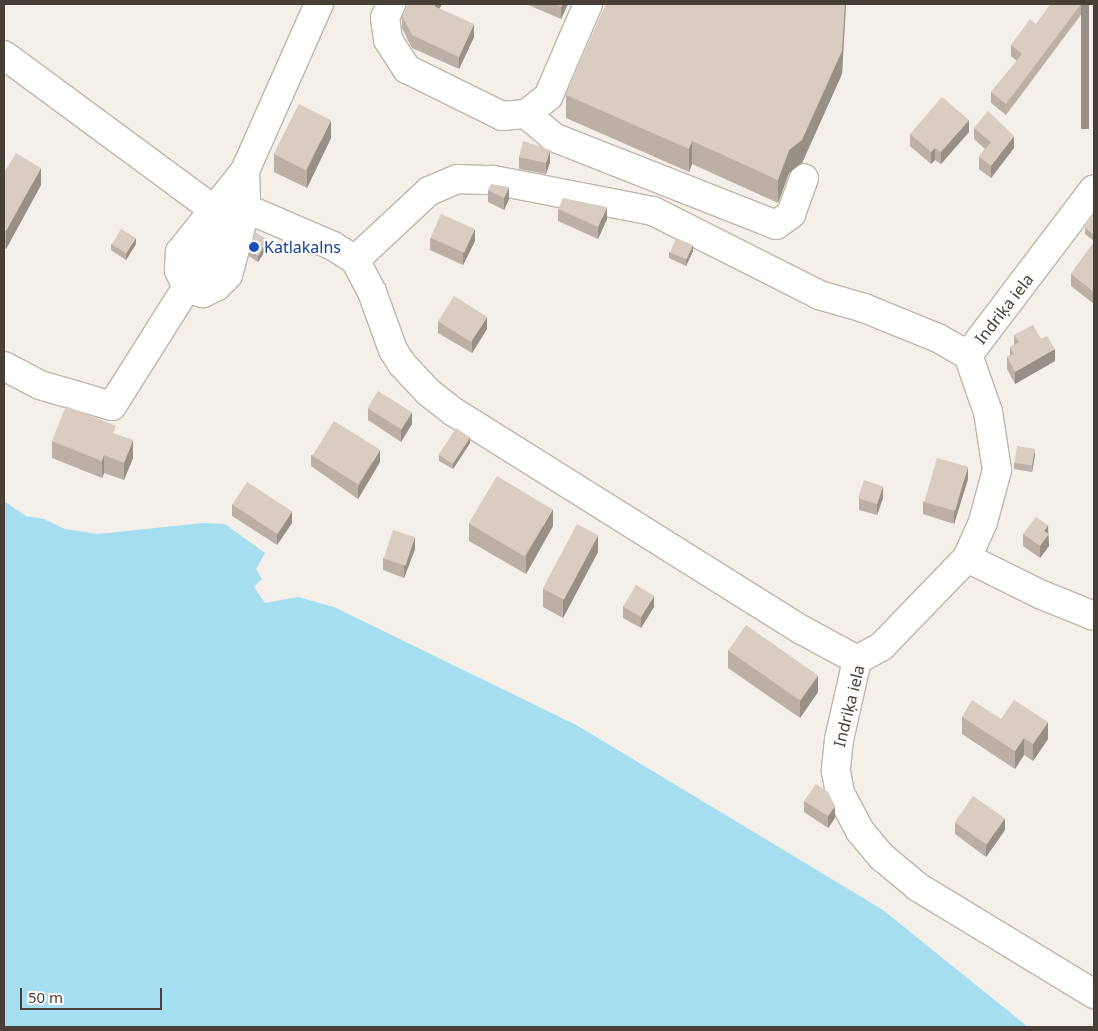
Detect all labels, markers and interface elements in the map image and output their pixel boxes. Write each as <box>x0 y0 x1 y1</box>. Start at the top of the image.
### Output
place label: Katlakalns <box>264 237 341 257</box>
marker: Katlakalns <box>248 241 260 253</box>
street label: Indriķa iela <box>971 270 1037 348</box>
street label: Indriķa iela <box>830 663 868 749</box>
scale bar <box>22 978 165 1010</box>
text: 50 m <box>28 987 63 1007</box>

